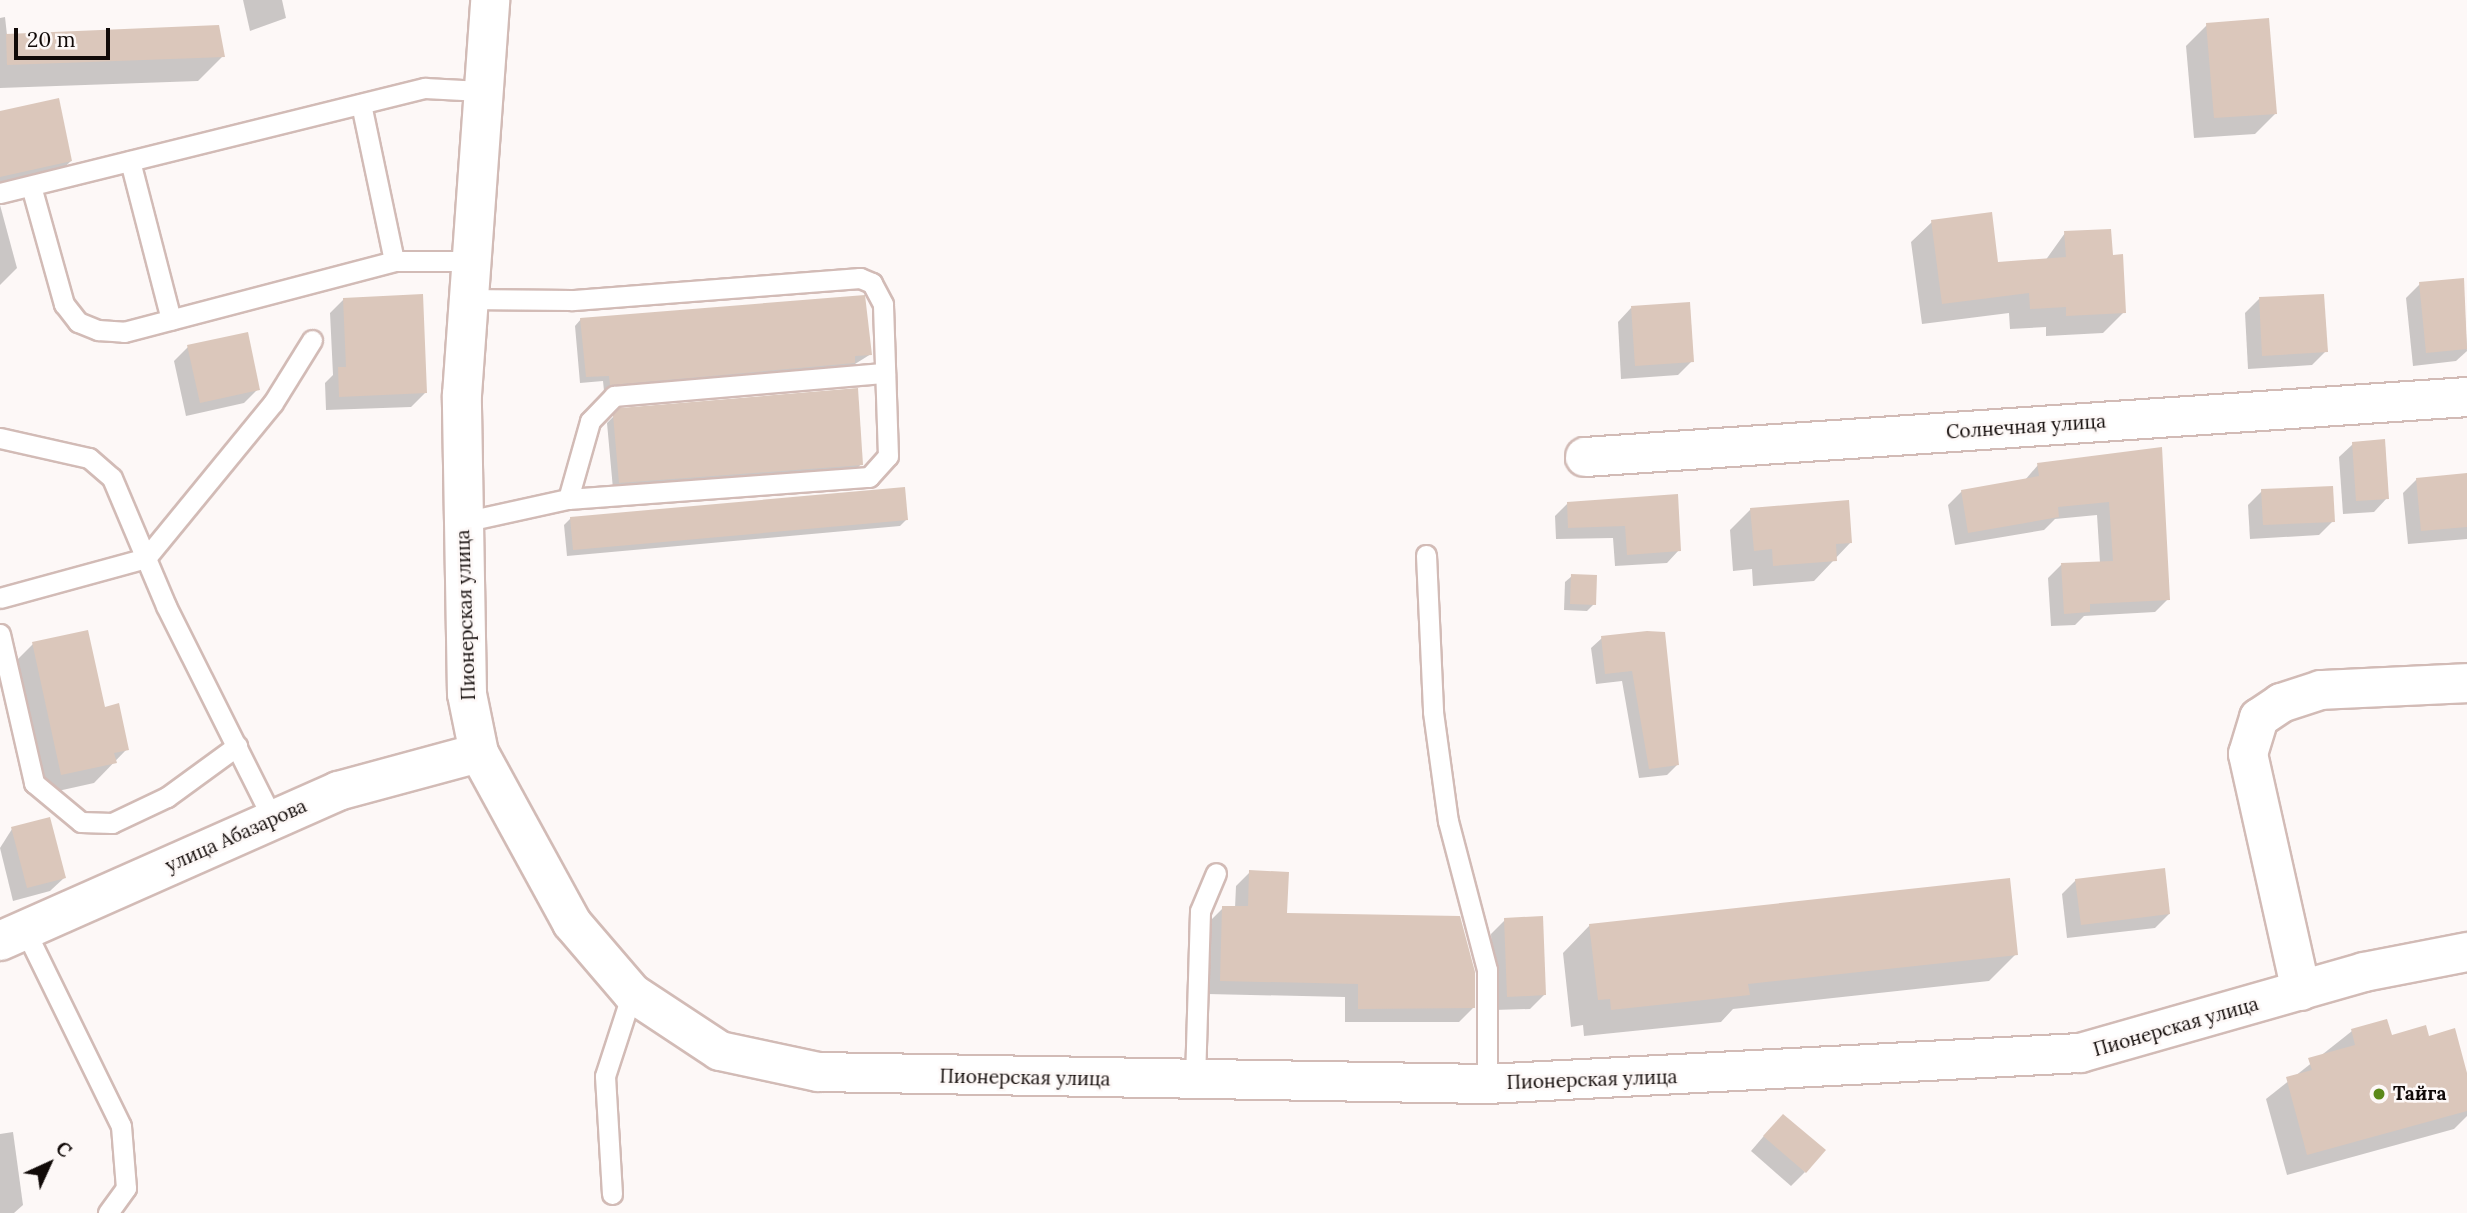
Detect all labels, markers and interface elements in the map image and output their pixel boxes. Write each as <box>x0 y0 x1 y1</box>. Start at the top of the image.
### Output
scale bar <box>18 14 114 58</box>
text: 20 m <box>27 26 76 53</box>
street label: Солнечная улица <box>1945 410 2107 444</box>
street label: Пионерская улица <box>452 529 480 701</box>
street label: улица Абазарова <box>162 795 310 877</box>
street label: Пионерская улица <box>2091 992 2261 1062</box>
street label: Пионерская улица <box>939 1065 1111 1091</box>
street label: Пионерская улица <box>1506 1066 1678 1094</box>
place label: Тайга <box>2393 1083 2447 1105</box>
marker: Тайга <box>2371 1086 2387 1102</box>
north arrow <box>14 1129 84 1199</box>
text: С <box>51 1136 77 1162</box>

